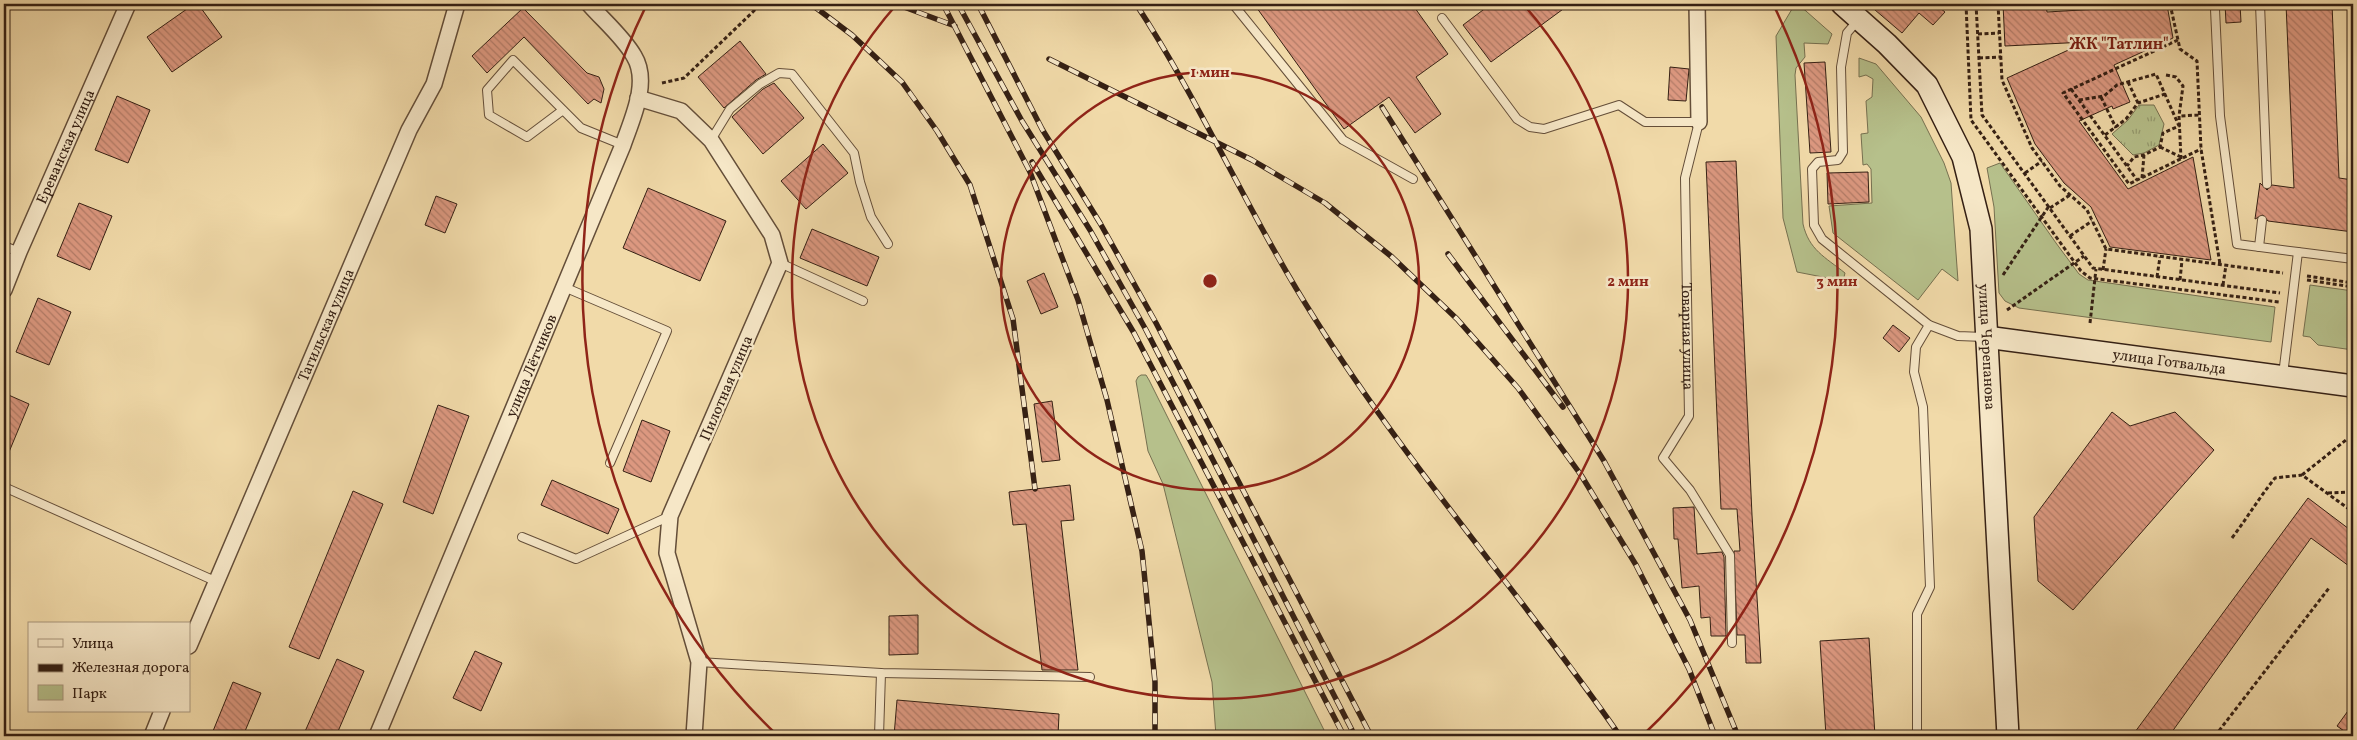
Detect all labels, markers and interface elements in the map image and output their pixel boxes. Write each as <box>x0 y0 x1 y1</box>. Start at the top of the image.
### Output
district label: ЖК "Татлин" <box>2069 34 2169 56</box>
text: 1 мин <box>1190 63 1230 84</box>
street label: Ереванская улица <box>32 86 101 208</box>
street label: Тагильская улица <box>294 266 361 385</box>
centre of rings <box>1201 272 1219 290</box>
text: 2 мин <box>1607 272 1649 293</box>
text: 3 мин <box>1816 272 1858 293</box>
street label: Товарная улица <box>1675 282 1698 390</box>
street label: улица Черепанова <box>1972 283 2000 410</box>
street label: улица Лётчиков <box>502 311 563 421</box>
street label: Пилотная улица <box>696 333 759 445</box>
street label: улица Готвальда <box>2111 345 2227 381</box>
legend <box>28 622 190 712</box>
text: Улица <box>72 634 114 655</box>
text: Железная дорога <box>72 658 189 679</box>
text: Парк <box>72 684 107 705</box>

